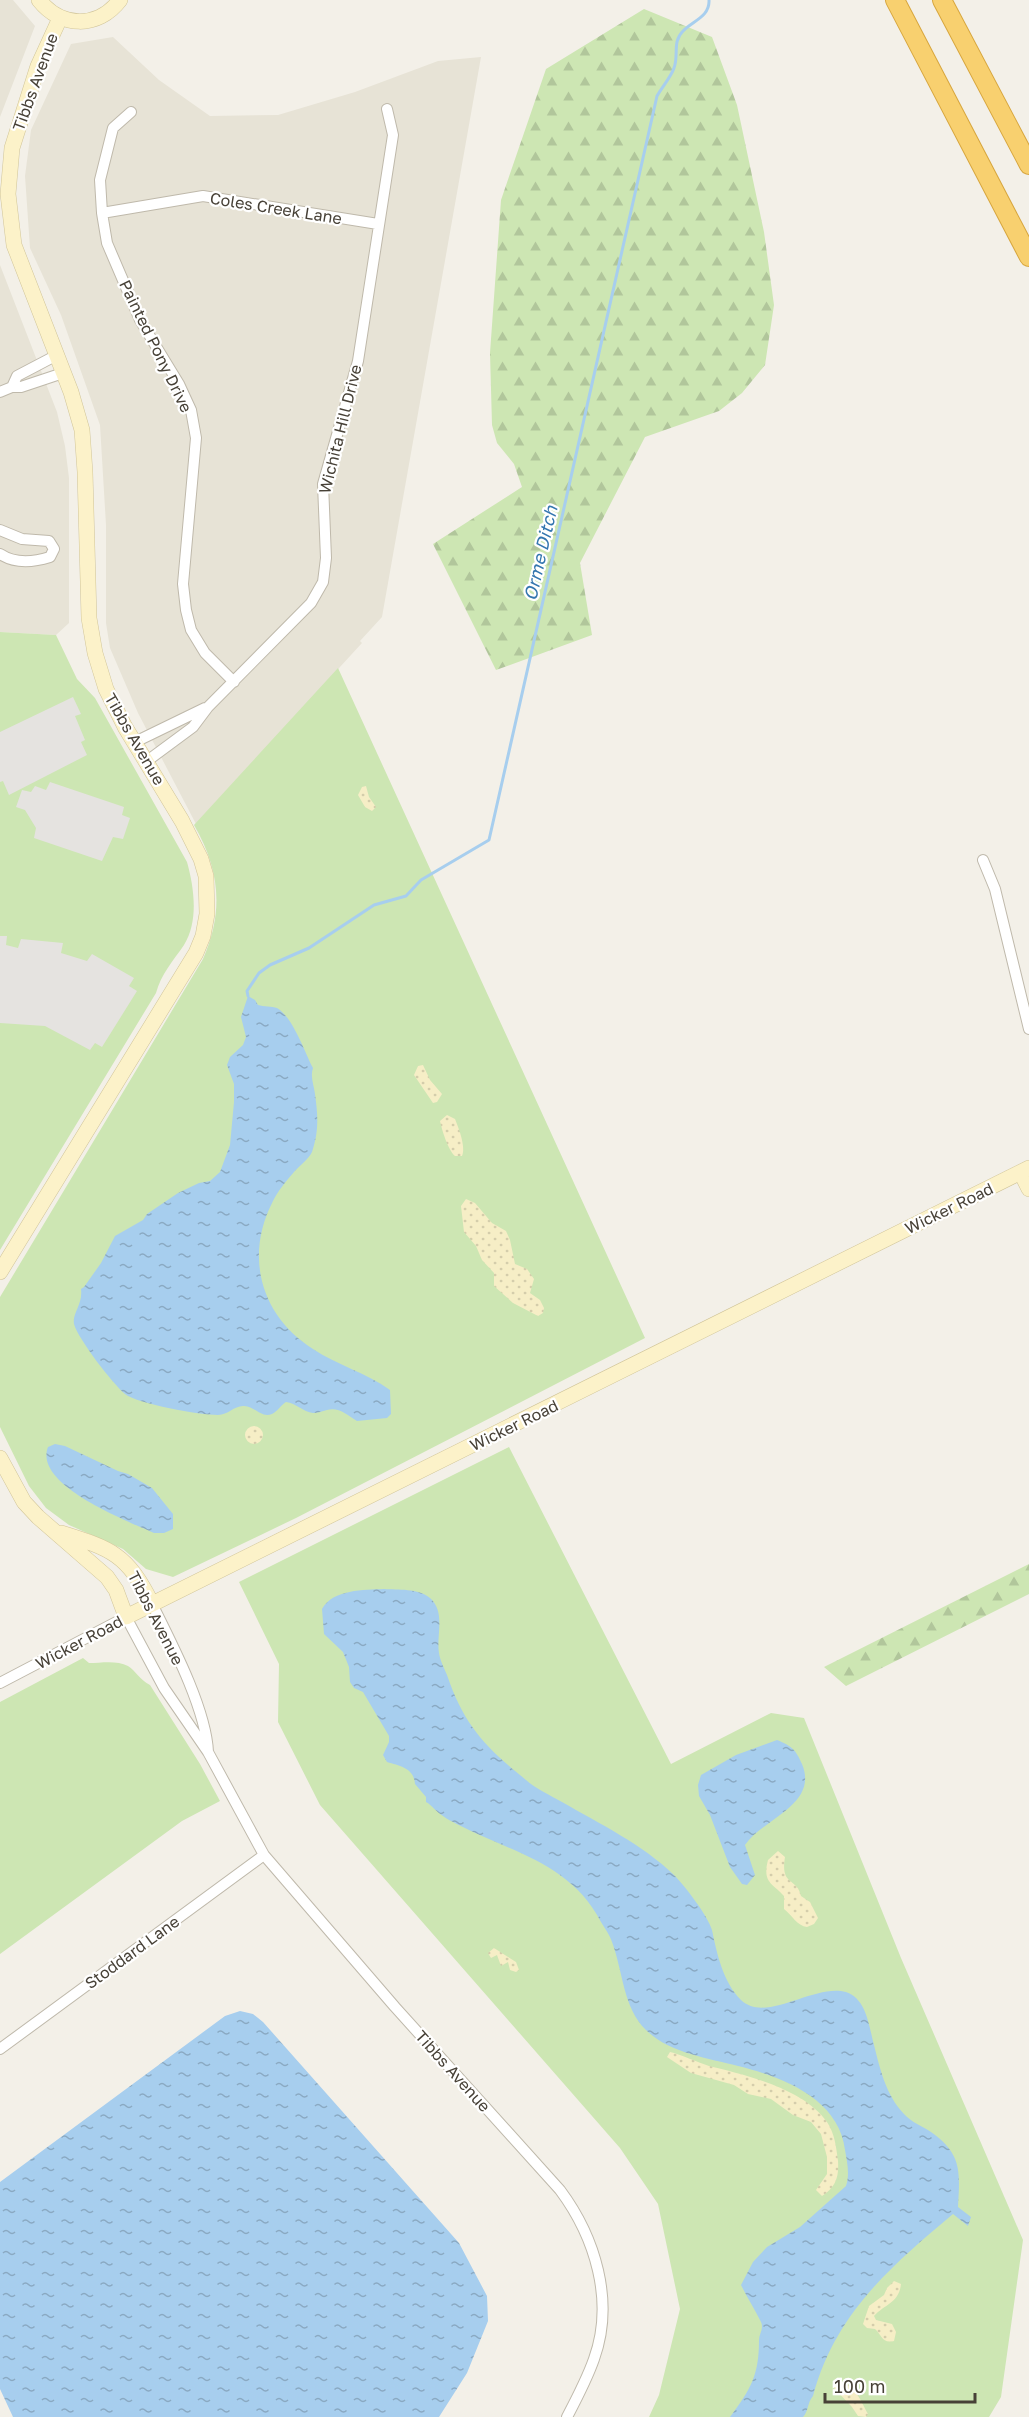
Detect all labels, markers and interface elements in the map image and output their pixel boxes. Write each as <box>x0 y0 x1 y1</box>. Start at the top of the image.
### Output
street label: Tibbs Avenue <box>8 30 62 134</box>
street label: Coles Creek Lane <box>209 188 343 228</box>
street label: Painted Pony Drive <box>115 276 197 416</box>
street label: Wichita Hill Drive <box>314 362 366 496</box>
water label: Orme Ditch <box>518 503 562 603</box>
street label: Tibbs Avenue <box>101 689 169 789</box>
street label: Wicker Road <box>902 1178 996 1238</box>
street label: Wicker Road <box>467 1395 561 1455</box>
street label: Tibbs Avenue <box>124 1568 188 1668</box>
street label: Wicker Road <box>32 1611 126 1673</box>
street label: Stoddard Lane <box>81 1911 183 1993</box>
street label: Tibbs Avenue <box>411 2026 495 2116</box>
scale bar <box>825 2366 975 2404</box>
text: 100 m <box>834 2375 885 2397</box>

